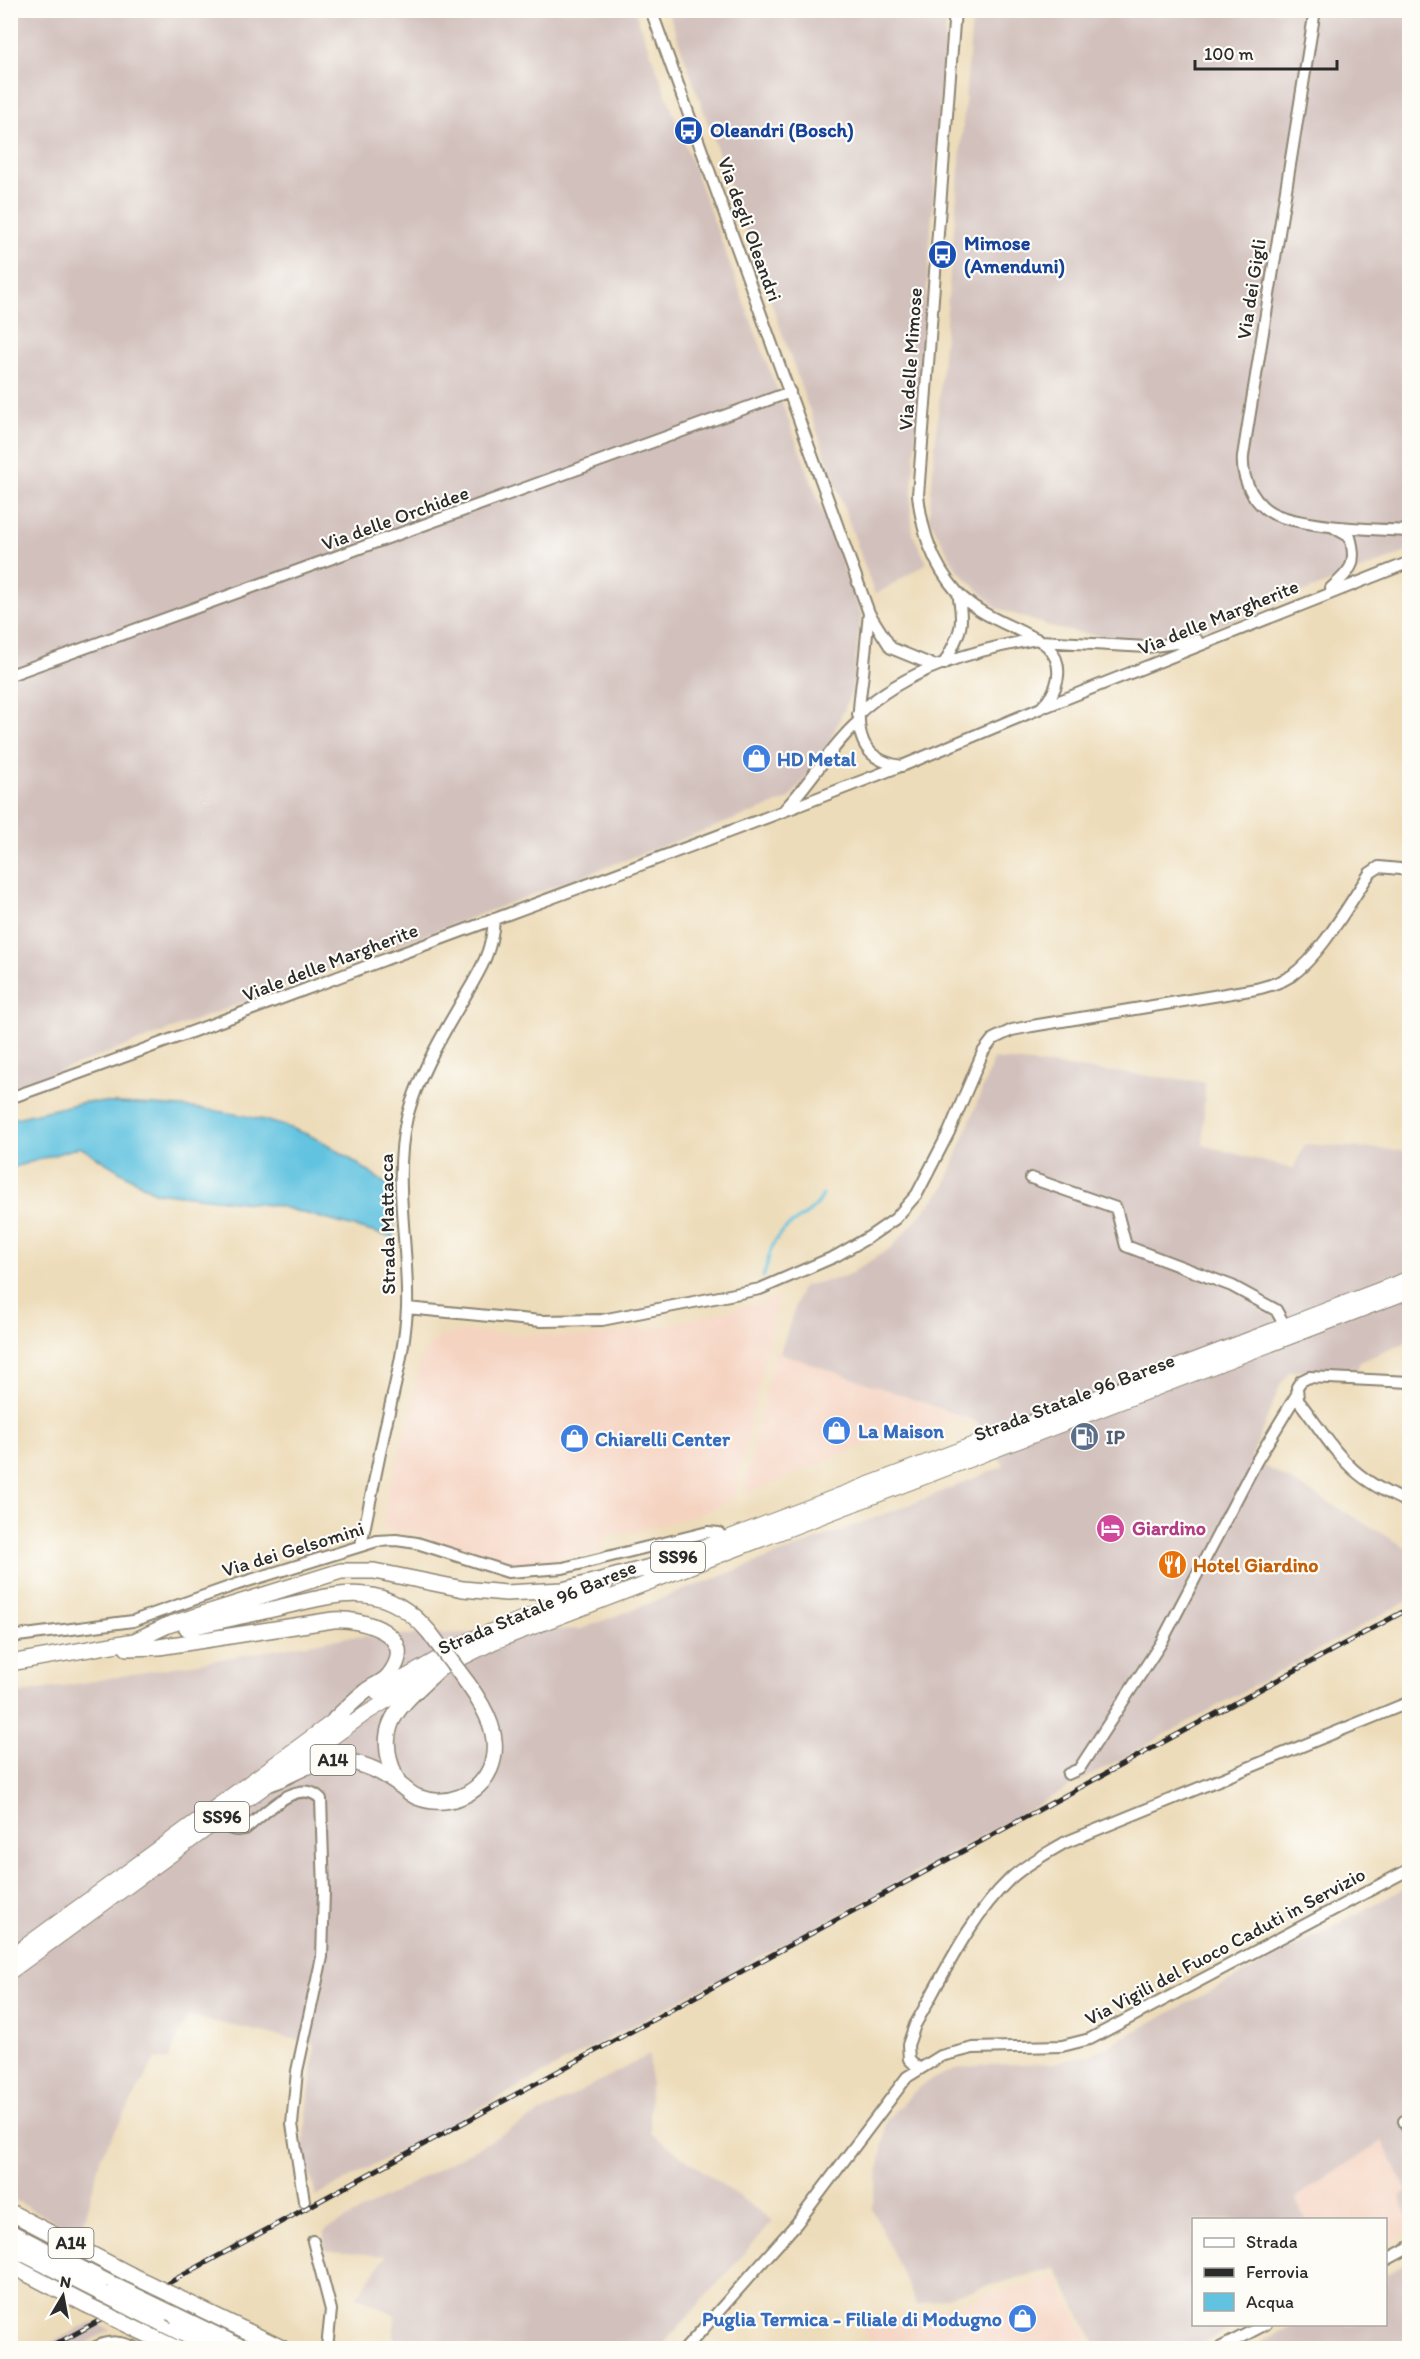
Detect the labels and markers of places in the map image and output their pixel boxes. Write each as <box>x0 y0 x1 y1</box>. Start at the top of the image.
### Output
bus stop icon: Oleandri (Bosch) <box>673 114 705 146</box>
place label: Oleandri (Bosch) <box>710 118 854 143</box>
place label: Mimose (Amenduni) <box>964 231 1065 279</box>
bus stop icon: Mimose (Amenduni) <box>927 238 959 270</box>
shop icon: HD Metal <box>740 743 772 775</box>
place label: HD Metal <box>777 747 856 771</box>
shop icon: La Maison <box>821 1415 853 1447</box>
place label: La Maison <box>858 1419 944 1443</box>
fuel station icon: IP <box>1069 1421 1101 1453</box>
shop icon: Chiarelli Center <box>558 1423 590 1455</box>
place label: IP <box>1106 1425 1125 1449</box>
place label: Chiarelli Center <box>595 1427 731 1451</box>
hotel icon: Giardino <box>1095 1512 1127 1544</box>
place label: Giardino <box>1132 1516 1206 1540</box>
restaurant icon: Hotel Giardino <box>1156 1549 1188 1581</box>
place label: Hotel Giardino <box>1193 1553 1318 1577</box>
shop icon: Puglia Termica - Filiale di Modugno <box>1007 2303 1039 2335</box>
place label: Puglia Termica - Filiale di Modugno <box>702 2307 1002 2332</box>

